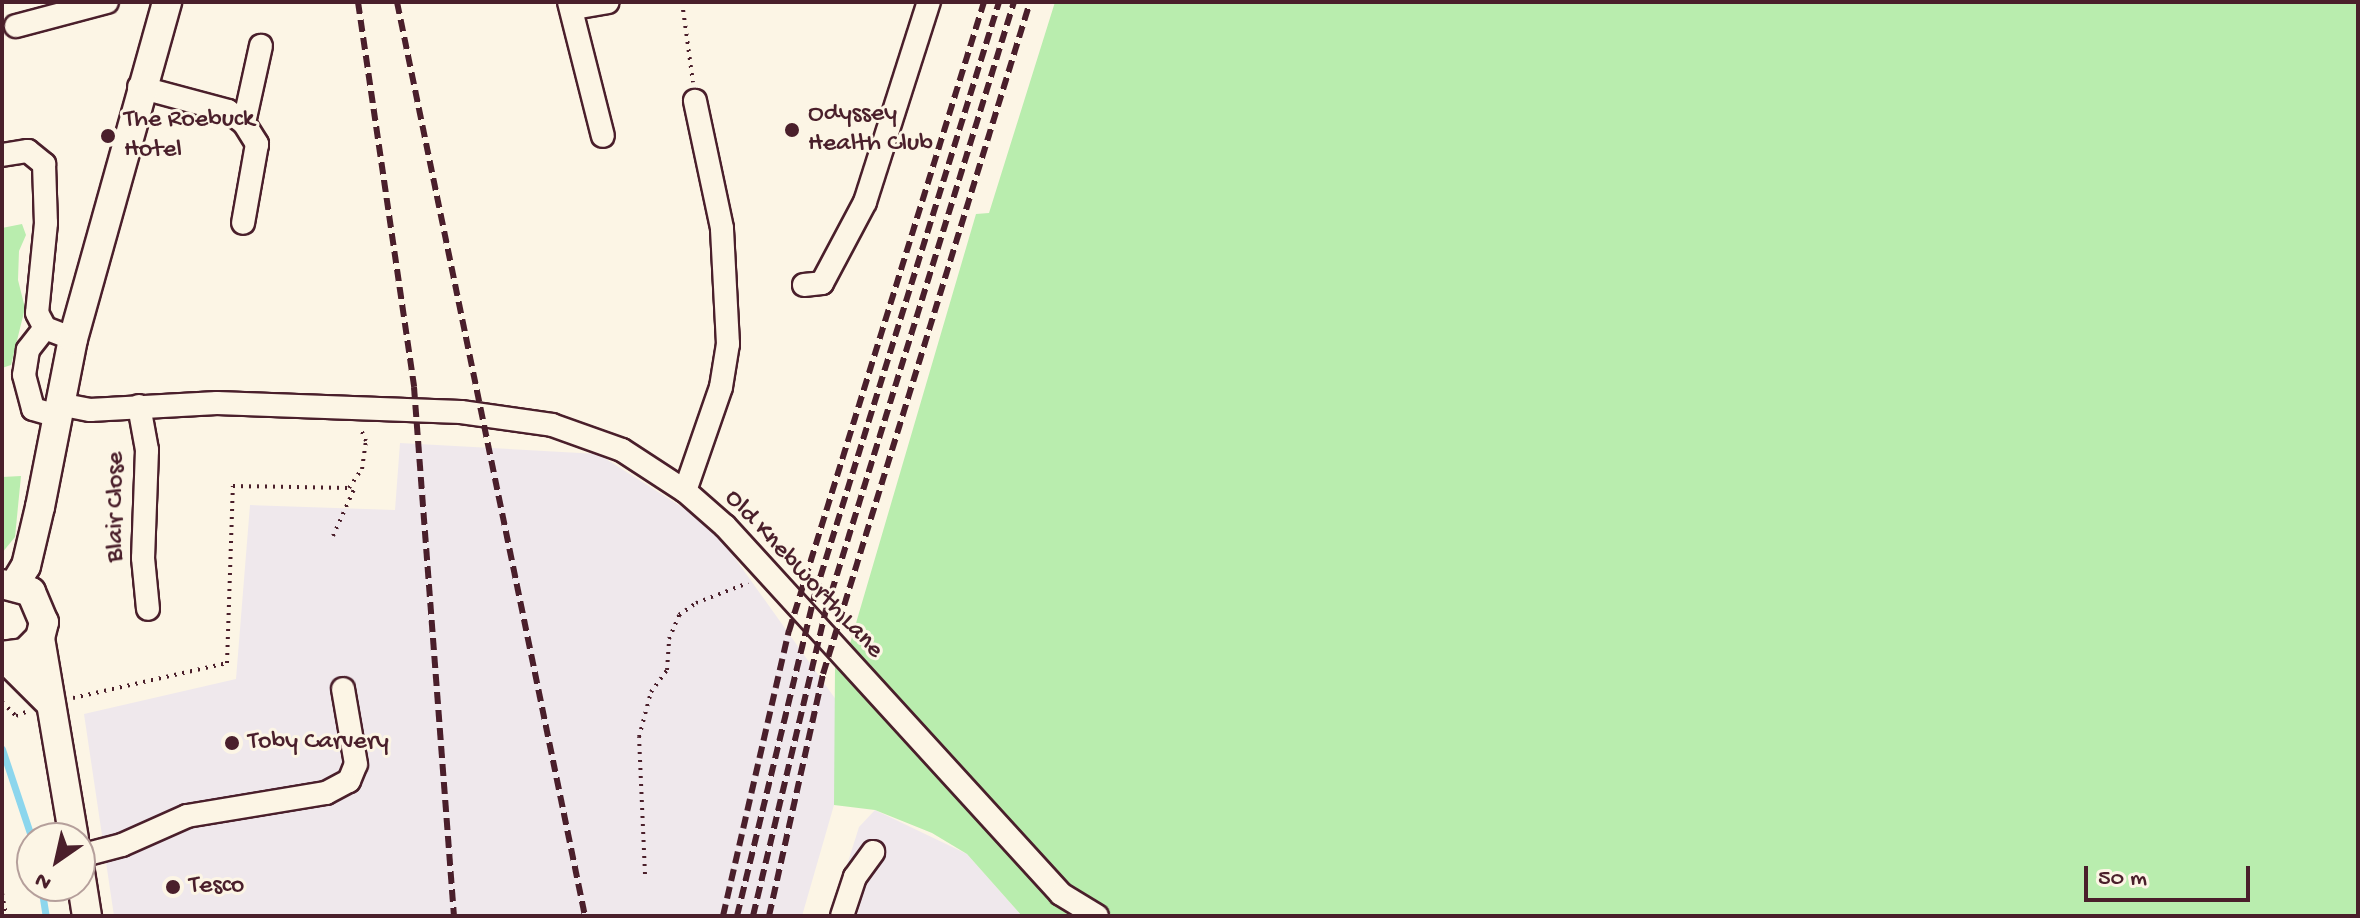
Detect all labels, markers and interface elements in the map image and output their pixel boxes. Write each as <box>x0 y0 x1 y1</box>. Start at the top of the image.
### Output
place label: Odyssey Health Club <box>808 99 933 160</box>
place label: The Roebuck Hotel <box>124 105 254 166</box>
marker: Odyssey Health Club <box>783 121 801 139</box>
marker: The Roebuck Hotel <box>99 127 117 145</box>
street label: Blair Close <box>101 452 133 562</box>
street label: Old Knebworth Lane <box>717 484 889 666</box>
place label: Toby Carvery <box>248 727 389 759</box>
marker: Toby Carvery <box>223 734 241 752</box>
north arrow <box>16 822 96 902</box>
scale bar <box>2088 850 2254 900</box>
text: N <box>30 865 57 895</box>
text: 50 m <box>2098 865 2147 894</box>
place label: Tesco <box>189 871 244 903</box>
marker: Tesco <box>164 878 182 896</box>

